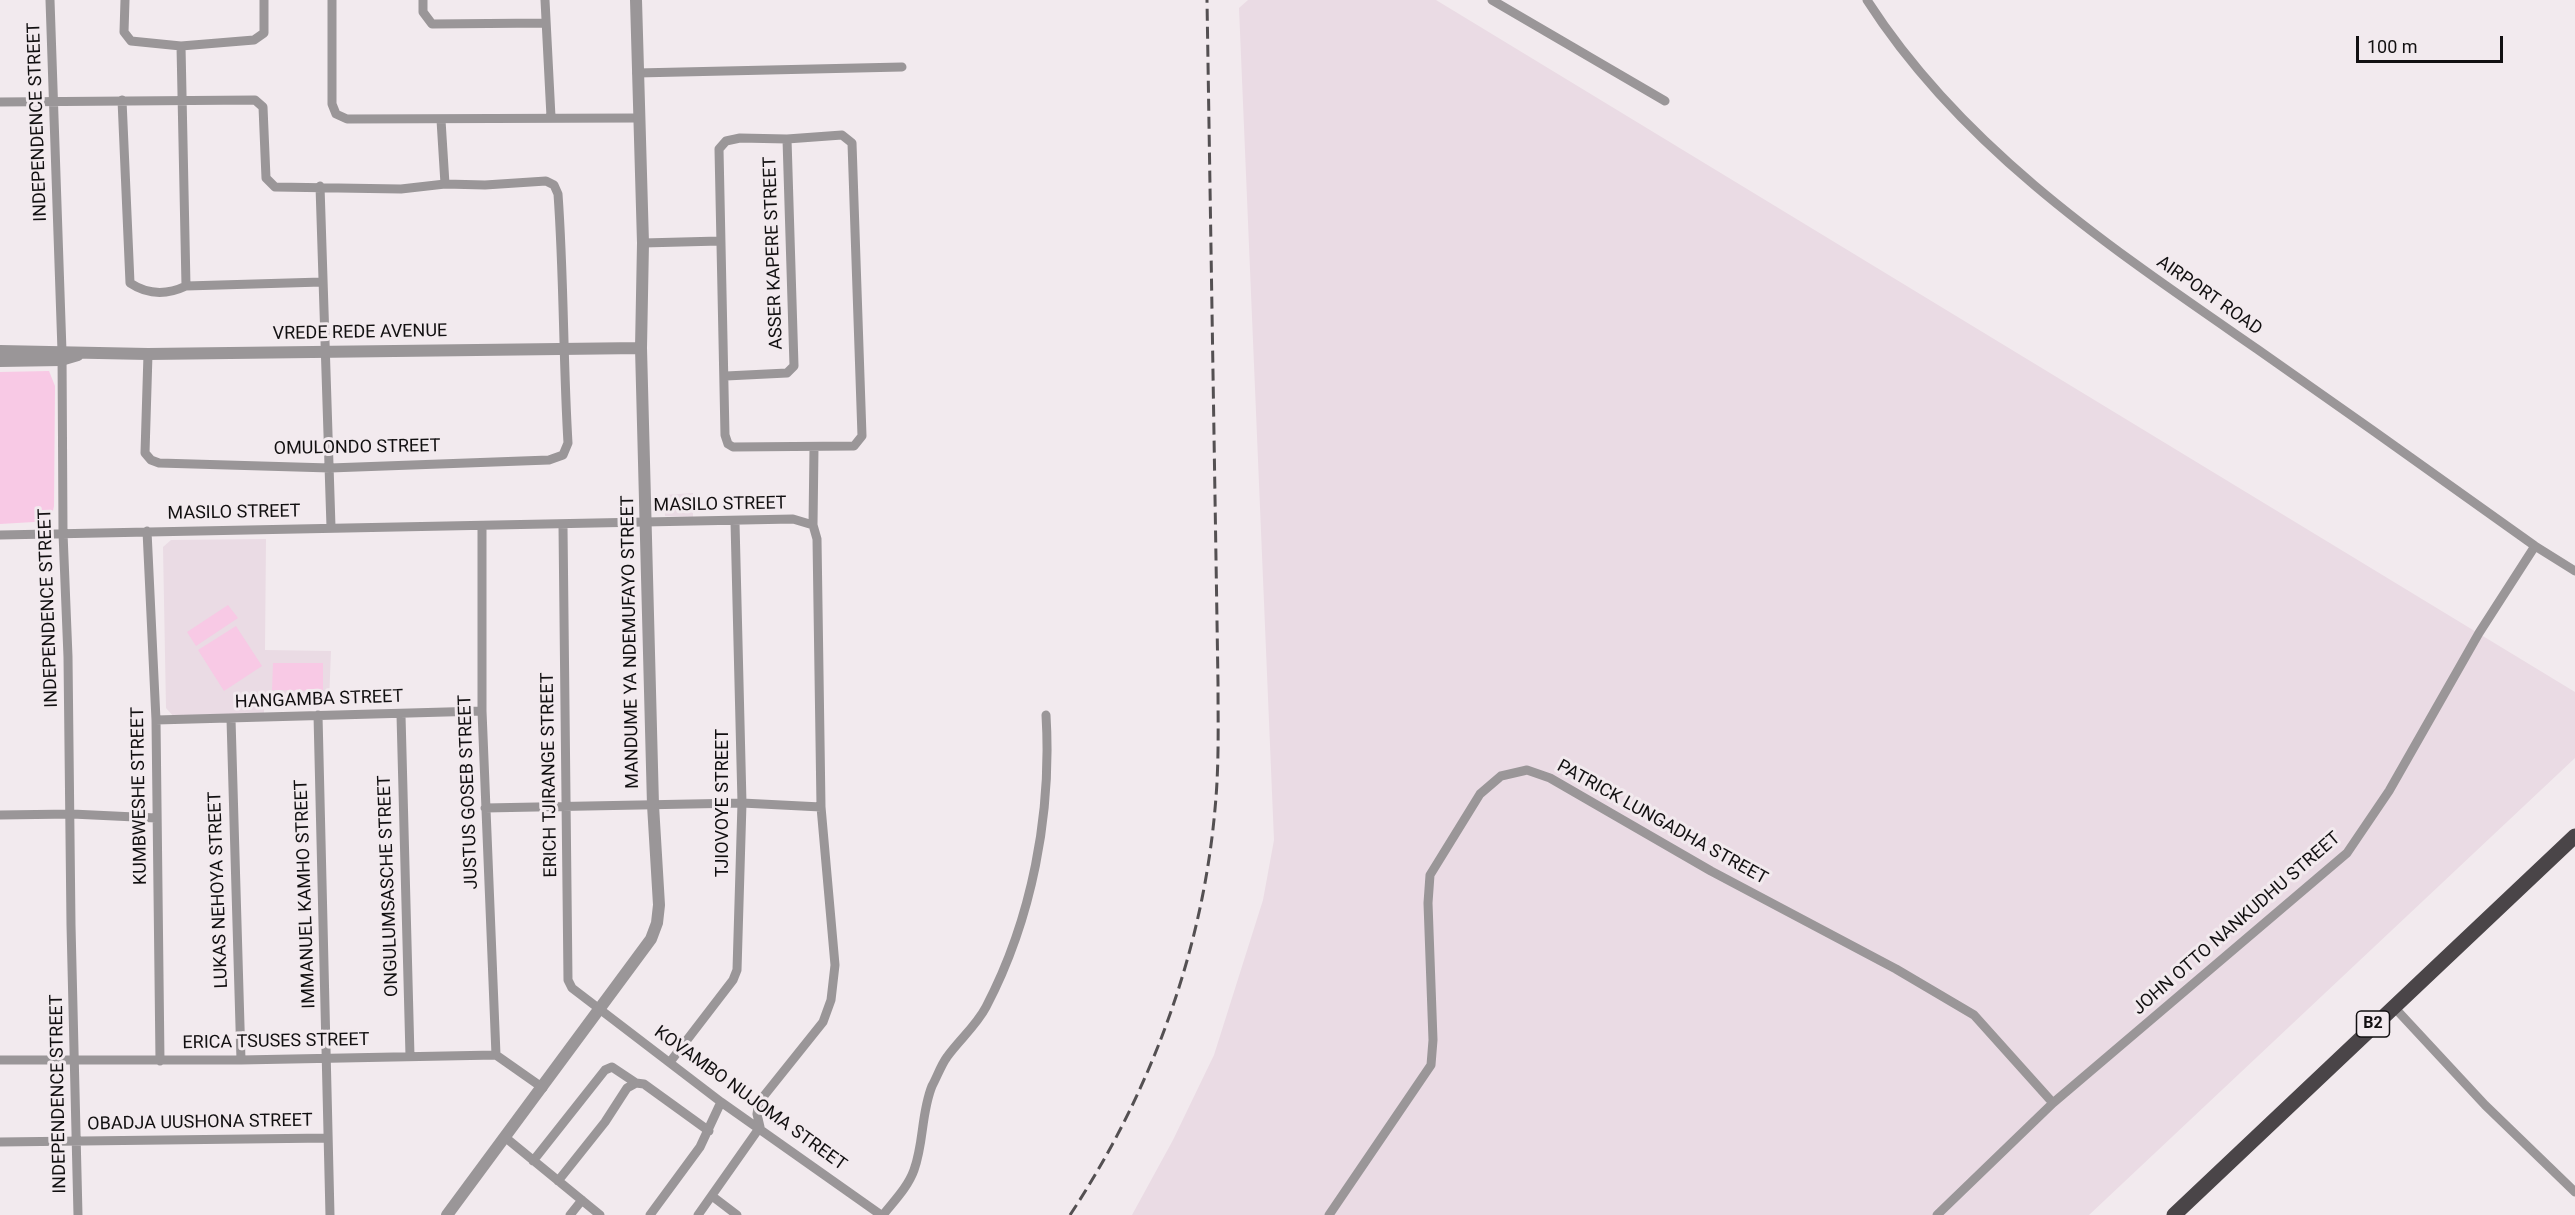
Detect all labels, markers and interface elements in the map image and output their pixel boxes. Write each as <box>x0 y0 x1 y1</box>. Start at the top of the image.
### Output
street label: INDEPENDENCE STREET <box>24 22 52 222</box>
scale bar <box>2359 24 2506 62</box>
text: 100 m <box>2367 36 2418 57</box>
street label: ASSER KAPERE STREET <box>760 156 788 350</box>
street label: AIRPORT ROAD <box>2152 252 2266 340</box>
street label: VREDE REDE AVENUE <box>273 321 447 345</box>
street label: OMULONDO STREET <box>273 436 441 460</box>
street label: MASILO STREET <box>653 493 787 517</box>
street label: MANDUME YA NDEMUFAYO STREET <box>618 495 644 789</box>
street label: MASILO STREET <box>167 501 301 525</box>
street label: INDEPENDENCE STREET <box>35 508 63 708</box>
street label: ERICH TJIRANGE STREET <box>537 672 563 878</box>
street label: HANGAMBA STREET <box>234 686 404 714</box>
street label: JUSTUS GOSEB STREET <box>455 694 483 890</box>
street label: KUMBWESHE STREET <box>128 707 152 885</box>
street label: TJIOVOYE STREET <box>712 729 734 877</box>
street label: PATRICK LUNGADHA STREET <box>1553 756 1771 890</box>
street label: ONGULUMSASCHE STREET <box>374 775 404 997</box>
street label: IMMANUEL KAMHO STREET <box>291 779 321 1009</box>
street label: LUKAS NEHOYA STREET <box>205 791 233 989</box>
street label: JOHN OTTO NANKUDHU STREET <box>2129 828 2345 1020</box>
street label: INDEPENDENCE STREET <box>46 994 72 1194</box>
road number: B2 <box>2356 1011 2390 1037</box>
street label: KOVAMBO NUJOMA STREET <box>650 1022 850 1176</box>
street label: ERICA TSUSES STREET <box>182 1030 370 1054</box>
street label: OBADJA UUSHONA STREET <box>87 1110 313 1136</box>

